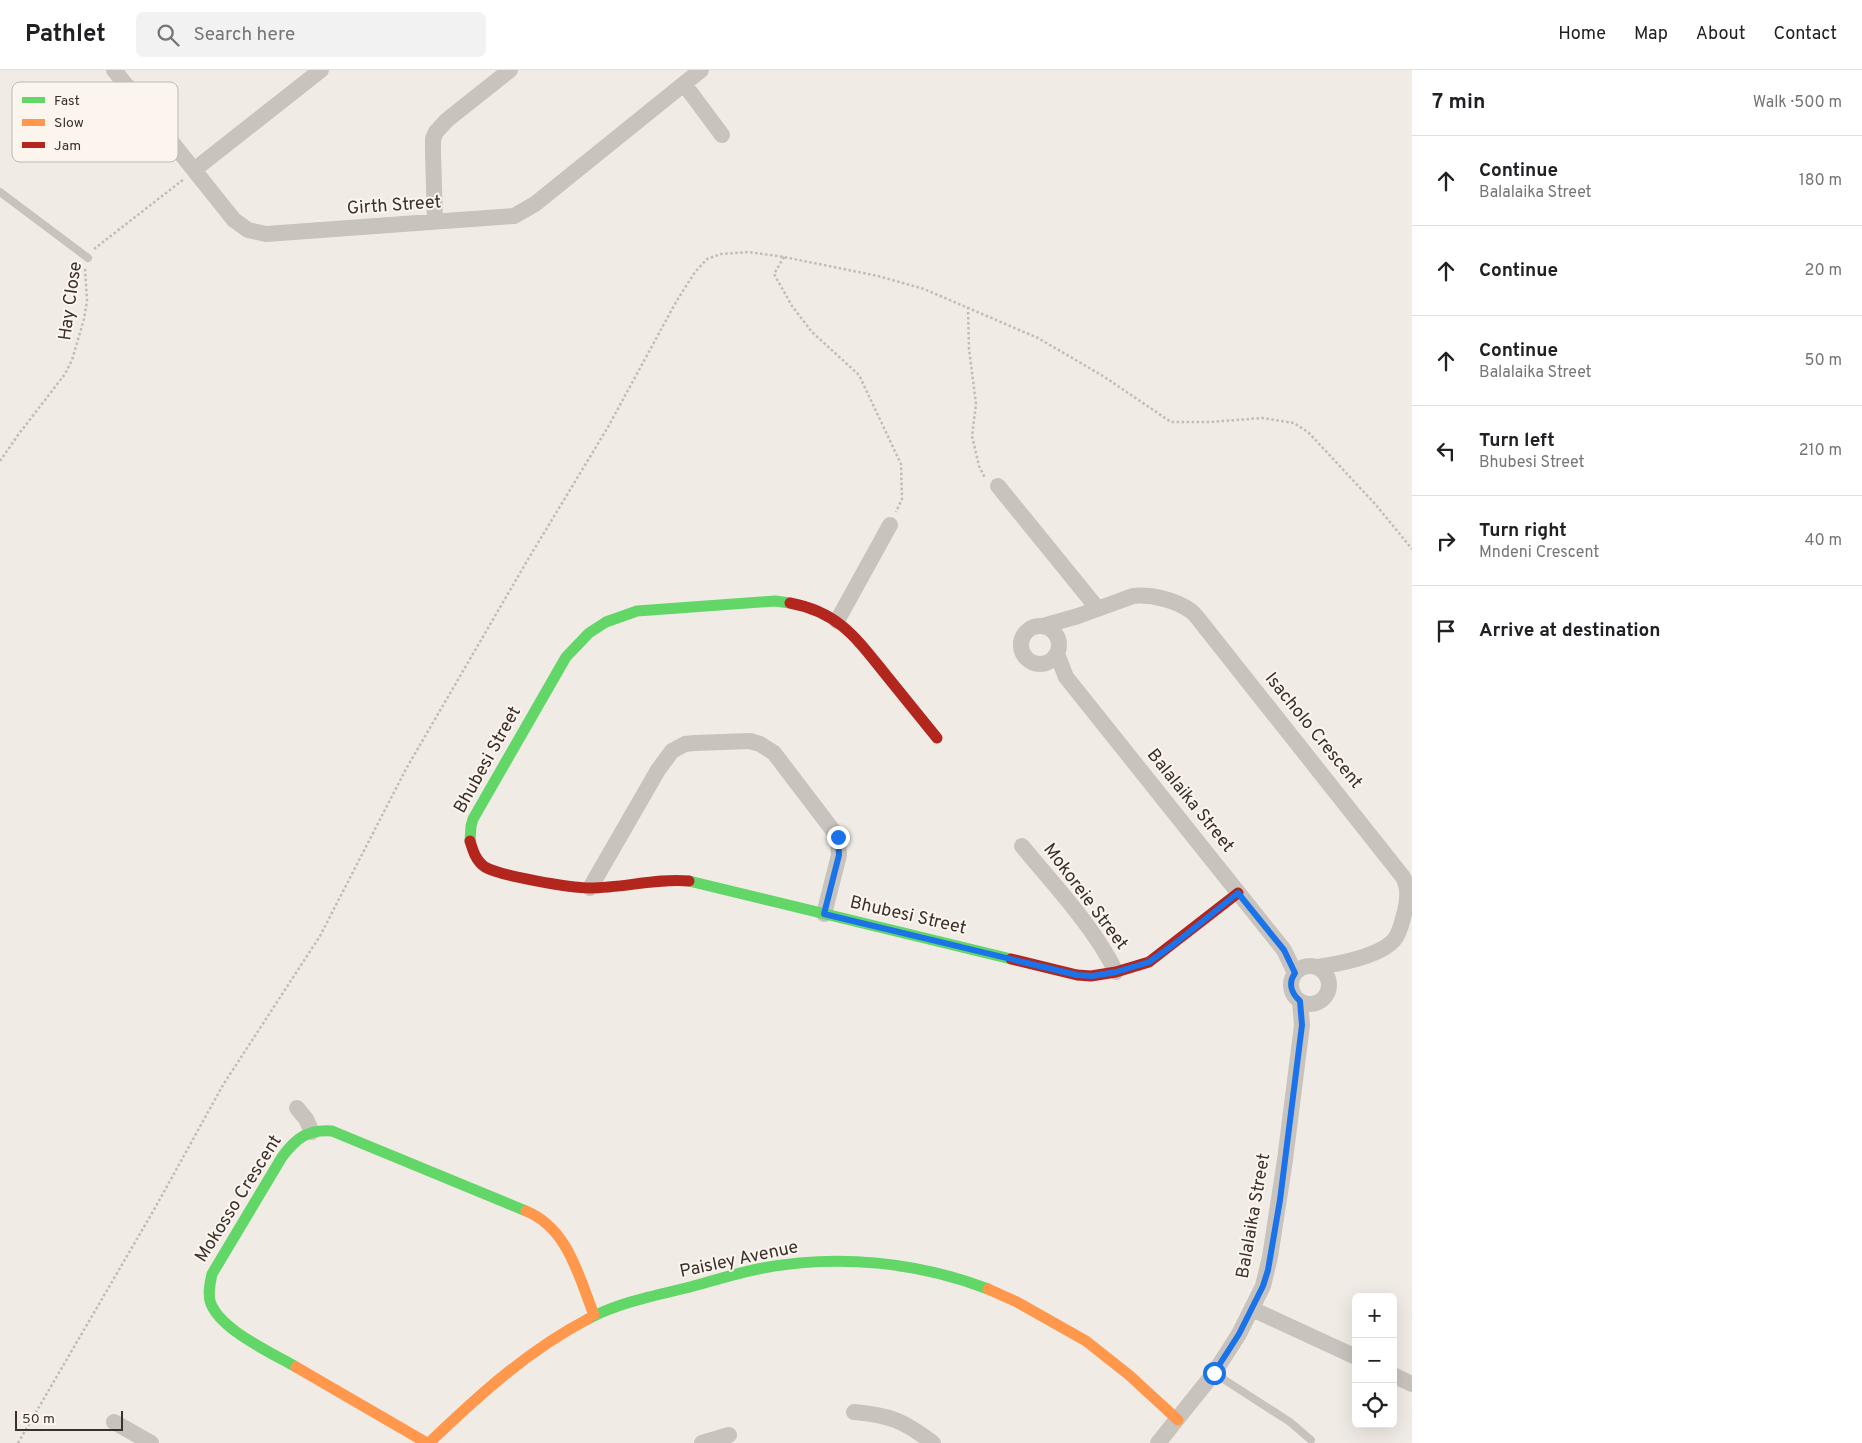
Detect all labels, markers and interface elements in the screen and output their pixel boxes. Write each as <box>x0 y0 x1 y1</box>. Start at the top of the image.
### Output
search box <box>136 12 486 57</box>
text: Pathlet <box>25 20 106 50</box>
icon: search <box>154 21 182 49</box>
text: Search here <box>194 23 295 47</box>
text: Home <box>1558 23 1606 46</box>
text: Map <box>1634 23 1668 46</box>
text: About <box>1696 23 1745 46</box>
text: Contact <box>1773 23 1837 46</box>
legend <box>12 82 178 162</box>
text: 7 min <box>1432 89 1485 116</box>
text: Fast <box>54 93 80 110</box>
text: Walk · 500 m <box>1753 93 1842 113</box>
text: Slow <box>54 115 84 132</box>
text: Jam <box>54 138 81 155</box>
text: Continue <box>1479 159 1558 183</box>
icon: ahead <box>1432 167 1460 195</box>
text: 180 m <box>1799 171 1842 191</box>
text: Balalaika Street <box>1479 183 1592 203</box>
street label: Girth Street <box>346 191 442 221</box>
icon: ahead <box>1432 257 1460 285</box>
text: Continue <box>1479 259 1558 283</box>
street label: Hay Close <box>54 260 88 342</box>
text: 20 m <box>1805 261 1842 281</box>
text: Continue <box>1479 339 1558 363</box>
icon: ahead <box>1432 347 1460 375</box>
text: 50 m <box>1805 351 1842 371</box>
text: Balalaika Street <box>1479 363 1592 383</box>
text: Turn left <box>1479 429 1555 453</box>
icon: left <box>1432 437 1460 465</box>
text: 210 m <box>1799 441 1842 461</box>
text: Bhubesi Street <box>1479 453 1585 473</box>
text: Turn right <box>1479 519 1567 543</box>
icon: right <box>1432 527 1460 555</box>
text: 40 m <box>1804 531 1842 551</box>
text: Mndeni Crescent <box>1479 543 1599 563</box>
icon: arrive <box>1432 617 1460 645</box>
text: Arrive at destination <box>1479 619 1660 643</box>
street label: Isacholo Crescent <box>1259 668 1367 794</box>
street label: Bhubesi Street <box>449 702 527 818</box>
street label: Balalaika Street <box>1141 745 1239 857</box>
route end <box>827 826 850 849</box>
street label: Mokoreie Street <box>1037 839 1133 955</box>
street label: Bhubesi Street <box>848 891 968 941</box>
street label: Mokosso Crescent <box>191 1131 287 1267</box>
street label: Balalaika Street <box>1232 1152 1276 1280</box>
street label: Paisley Avenue <box>678 1236 800 1284</box>
map controls <box>1352 1293 1397 1428</box>
button: + <box>1352 1293 1397 1338</box>
button: − <box>1352 1338 1397 1383</box>
route start <box>1203 1362 1226 1385</box>
button: locate <box>1352 1383 1397 1428</box>
scale bar <box>15 1408 122 1431</box>
text: 50 m <box>22 1411 55 1428</box>

